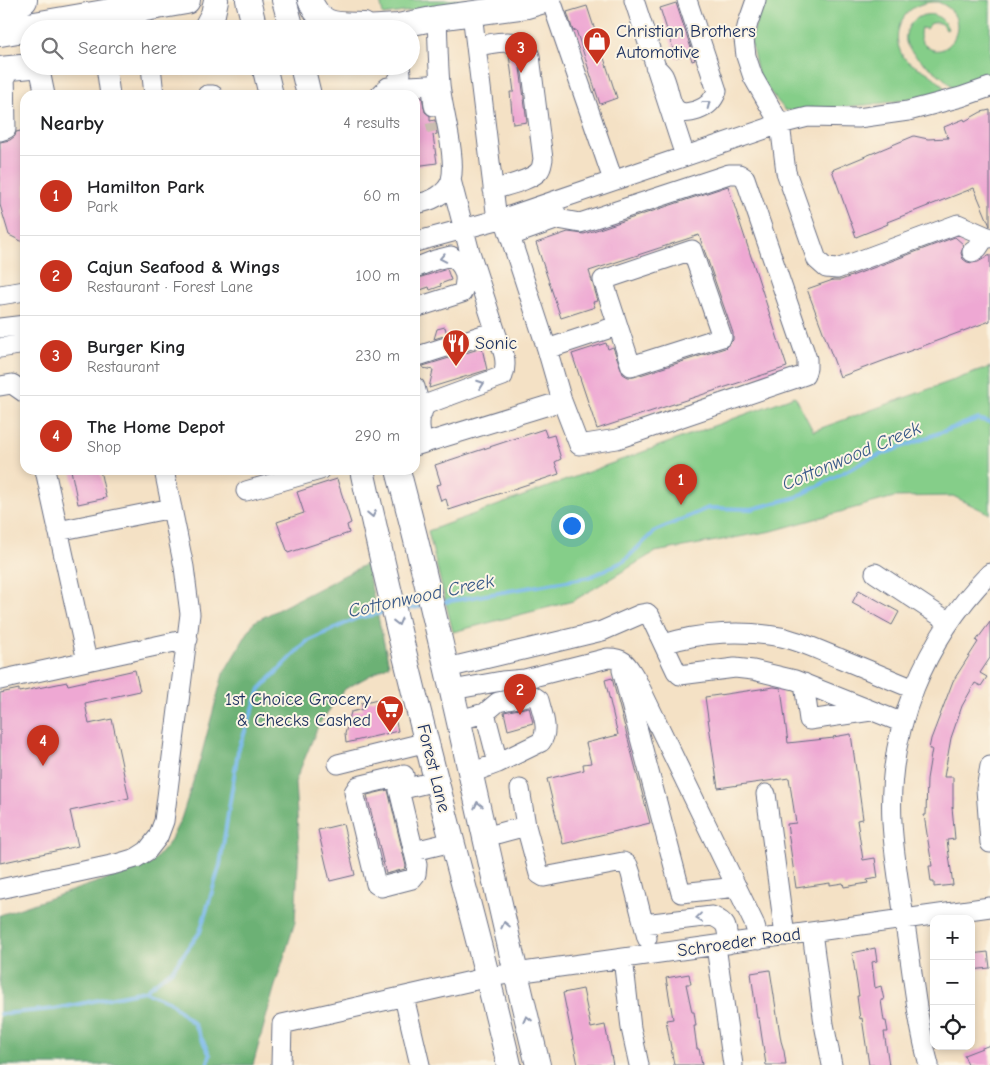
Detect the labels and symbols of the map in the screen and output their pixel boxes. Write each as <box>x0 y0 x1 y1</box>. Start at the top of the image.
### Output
place label: Christian Brothers Automotive <box>616 21 756 63</box>
shop icon: Christian Brothers Automotive <box>582 26 612 65</box>
pin: 3 <box>505 32 537 73</box>
one-way arrow <box>701 101 711 110</box>
one-way arrow <box>439 252 448 263</box>
restaurant icon: Sonic <box>441 328 471 367</box>
place label: Sonic <box>475 333 517 354</box>
one-way arrow <box>476 380 484 390</box>
water label: Cottonwood Creek <box>779 416 925 495</box>
pin: 1 <box>665 464 697 505</box>
one-way arrow <box>366 509 377 518</box>
your location <box>559 513 585 539</box>
water label: Cottonwood Creek <box>346 570 497 622</box>
one-way arrow <box>392 617 403 626</box>
pin: 2 <box>504 674 536 715</box>
place label: 1st Choice Grocery & Checks Cashed <box>225 689 372 731</box>
supermarket icon: 1st Choice Grocery & Checks Cashed <box>375 694 405 733</box>
street label: Forest Lane <box>412 722 455 814</box>
pin: 4 <box>27 725 59 766</box>
one-way arrow <box>473 800 484 809</box>
one-way arrow <box>695 912 703 923</box>
one-way arrow <box>500 921 511 930</box>
street label: Schroeder Road <box>676 923 802 962</box>
one-way arrow <box>522 1014 533 1023</box>

